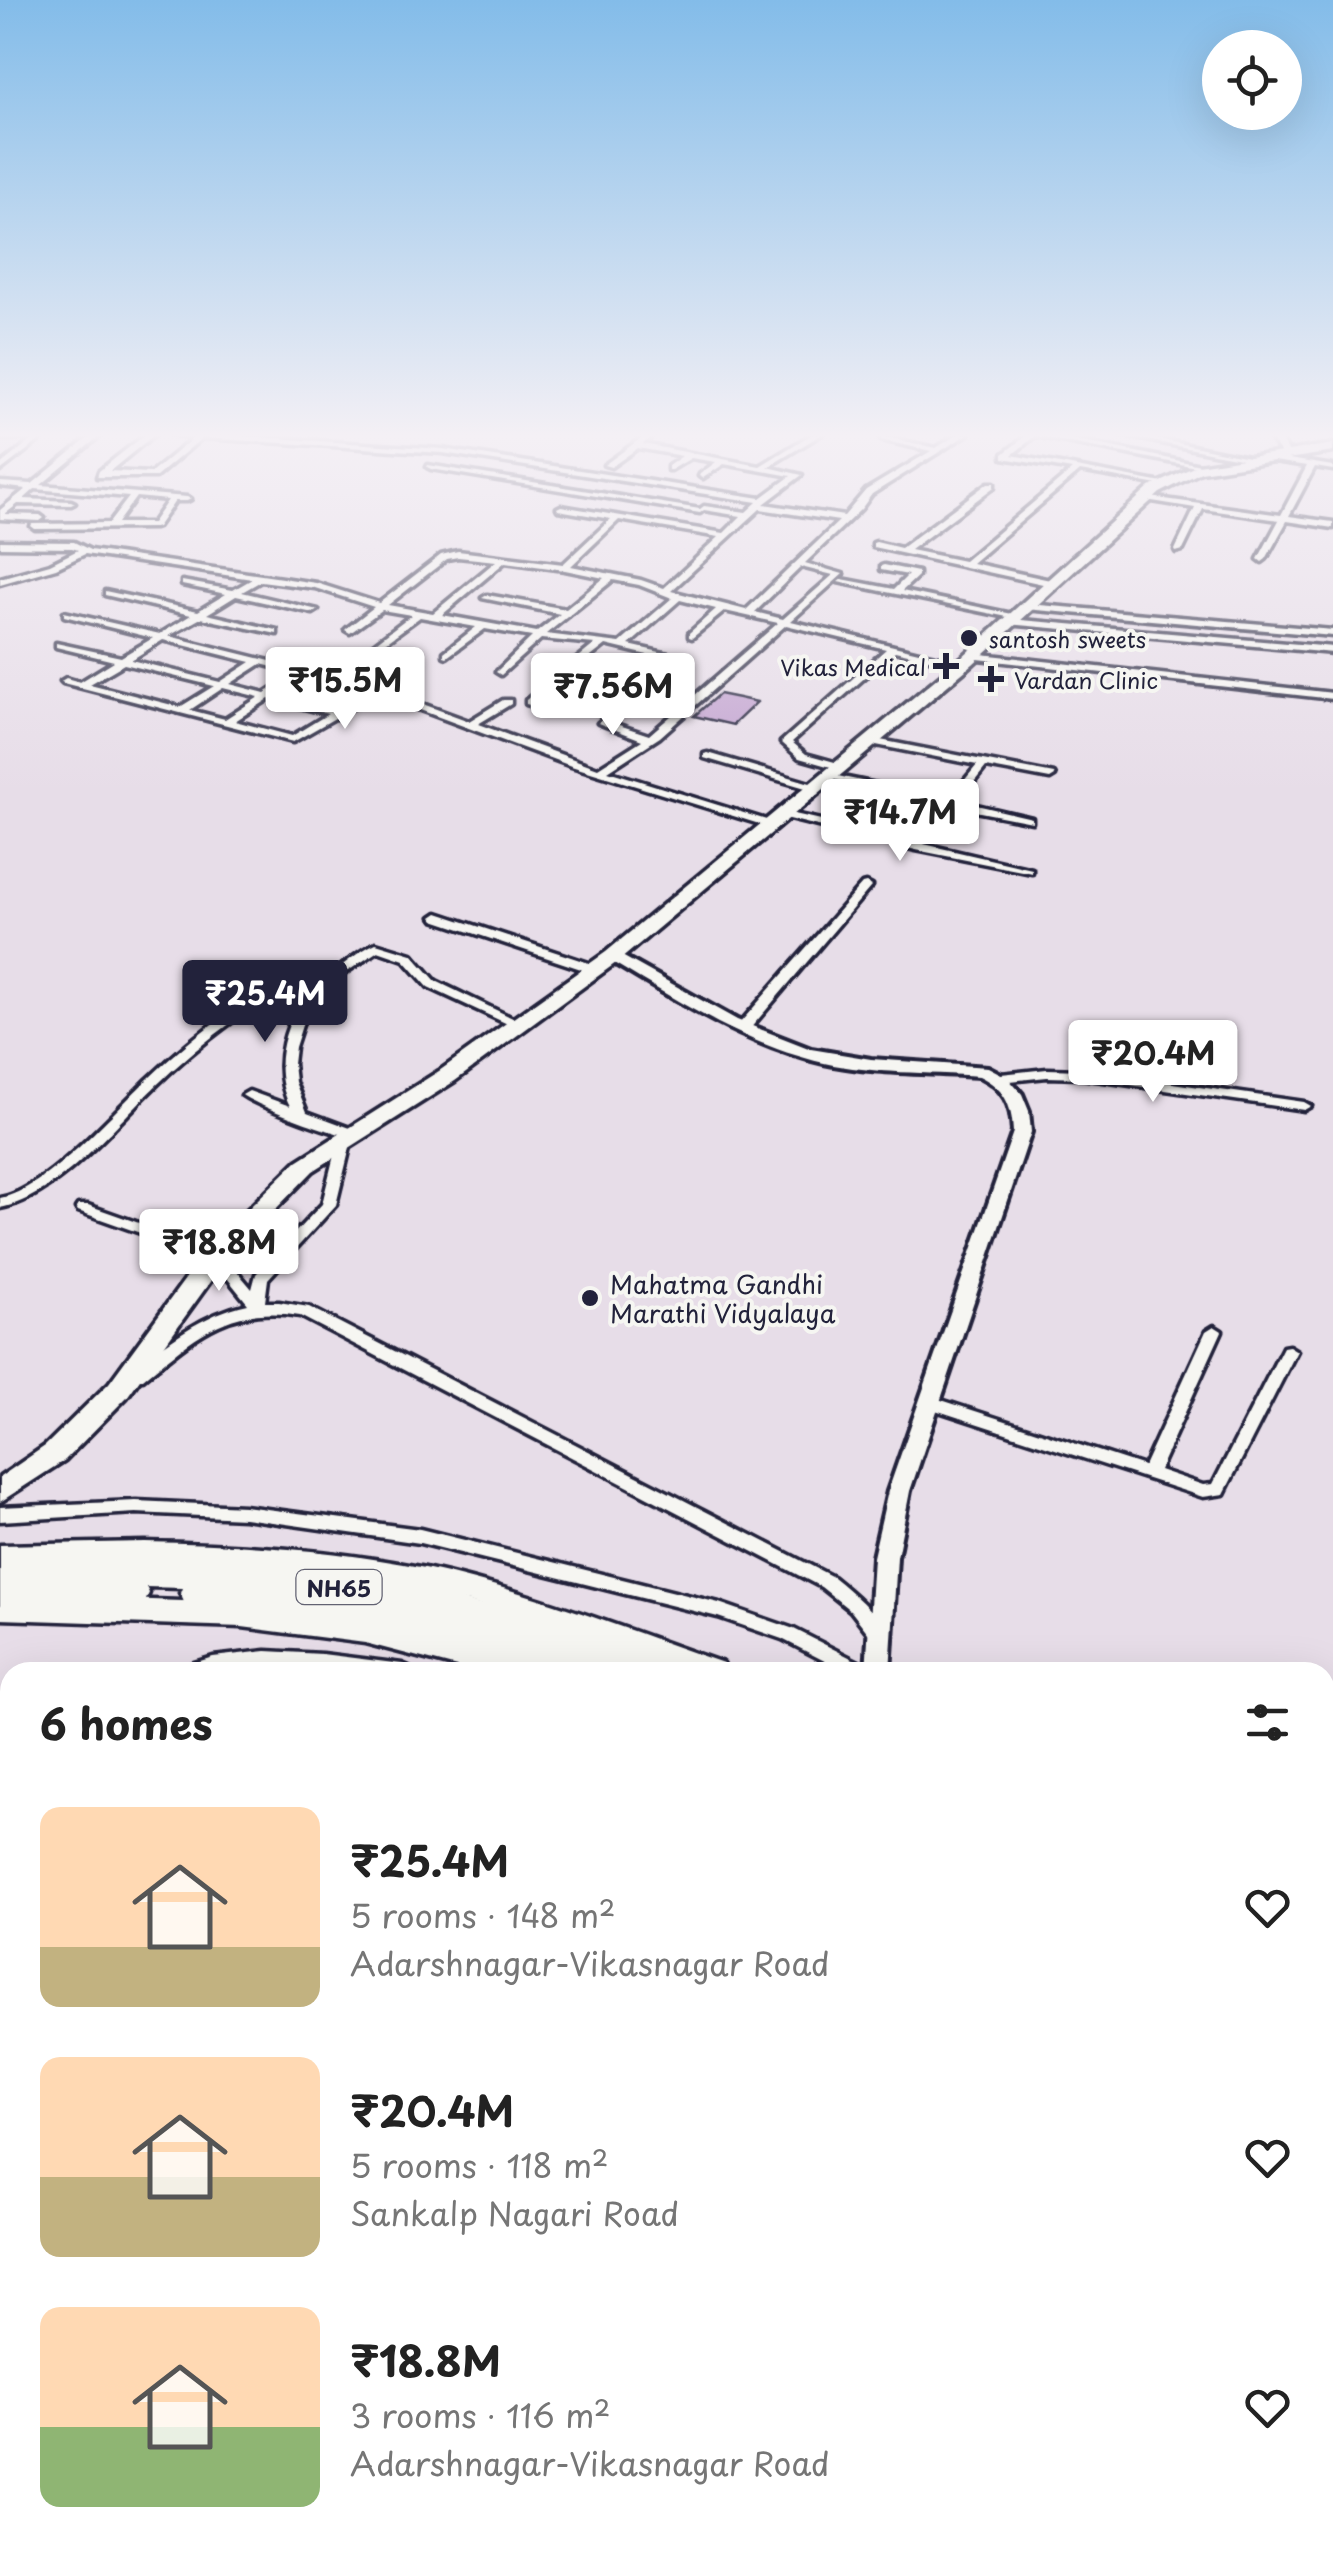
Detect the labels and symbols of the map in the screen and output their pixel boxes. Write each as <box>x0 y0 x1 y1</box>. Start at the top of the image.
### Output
place label: santosh sweets <box>989 622 1146 655</box>
marker: santosh sweets <box>958 627 980 649</box>
pin: ₹15.5M <box>264 647 426 732</box>
place label: Vikas Medical <box>780 650 926 683</box>
pin: ₹7.56M <box>532 653 694 738</box>
marker: Vikas Medical <box>935 655 957 677</box>
place label: Vardan Clinic <box>1014 663 1158 696</box>
marker: Vardan Clinic <box>978 666 1004 692</box>
pin: ₹14.7M <box>819 779 981 864</box>
pin: ₹25.4M <box>184 960 346 1045</box>
pin: ₹20.4M <box>1072 1020 1234 1105</box>
pin: ₹18.8M <box>138 1209 300 1294</box>
place label: Mahatma Gandhi Marathi Vidyalaya <box>610 1265 836 1332</box>
marker: Mahatma Gandhi Marathi Vidyalaya <box>579 1287 601 1309</box>
road number: NH65 <box>296 1570 382 1604</box>

